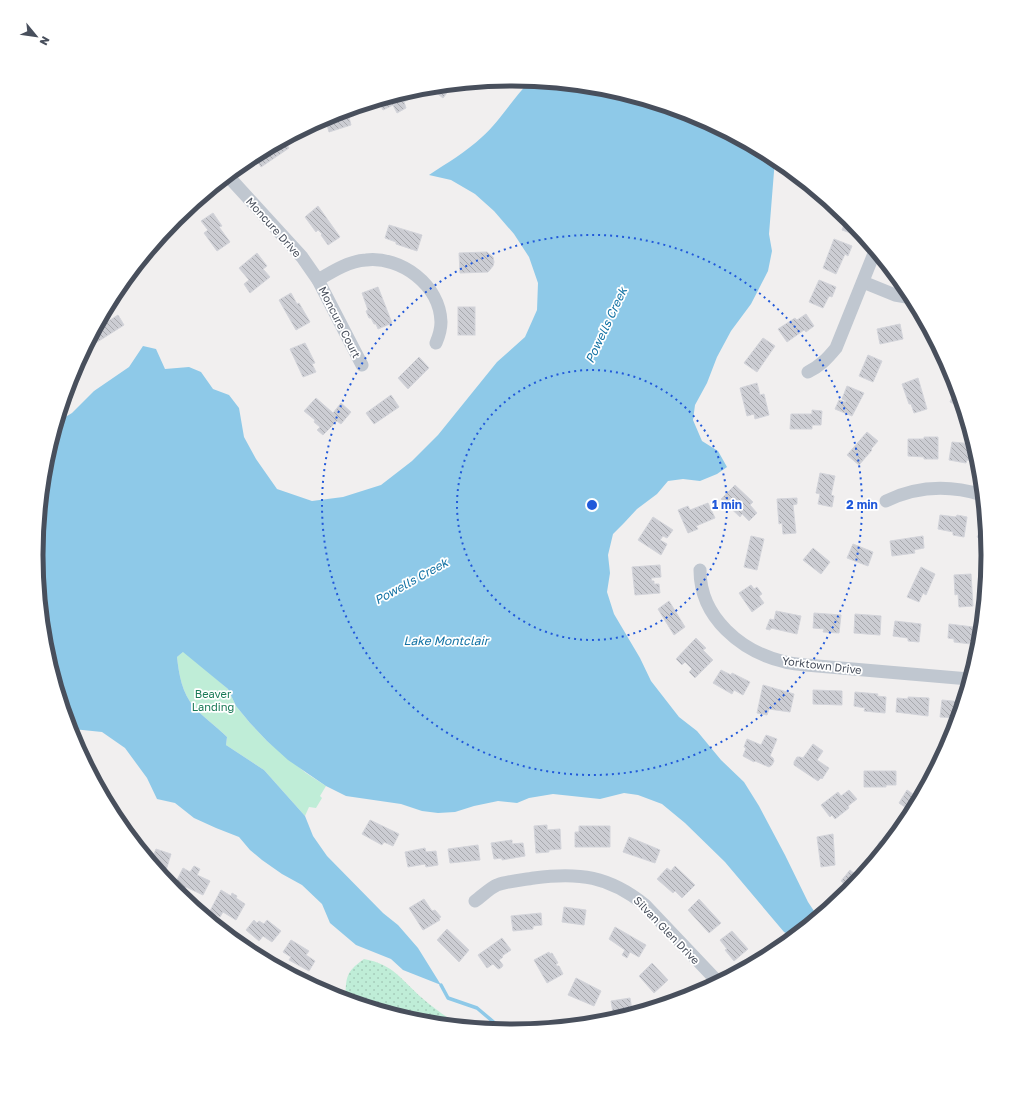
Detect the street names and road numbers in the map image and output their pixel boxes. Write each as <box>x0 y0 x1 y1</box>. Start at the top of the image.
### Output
street label: Moncure Drive <box>244 194 304 260</box>
street label: Moncure Court <box>316 284 364 360</box>
street label: Yorktown Drive <box>781 654 863 676</box>
street label: Silvan Glen Drive <box>631 893 703 967</box>

